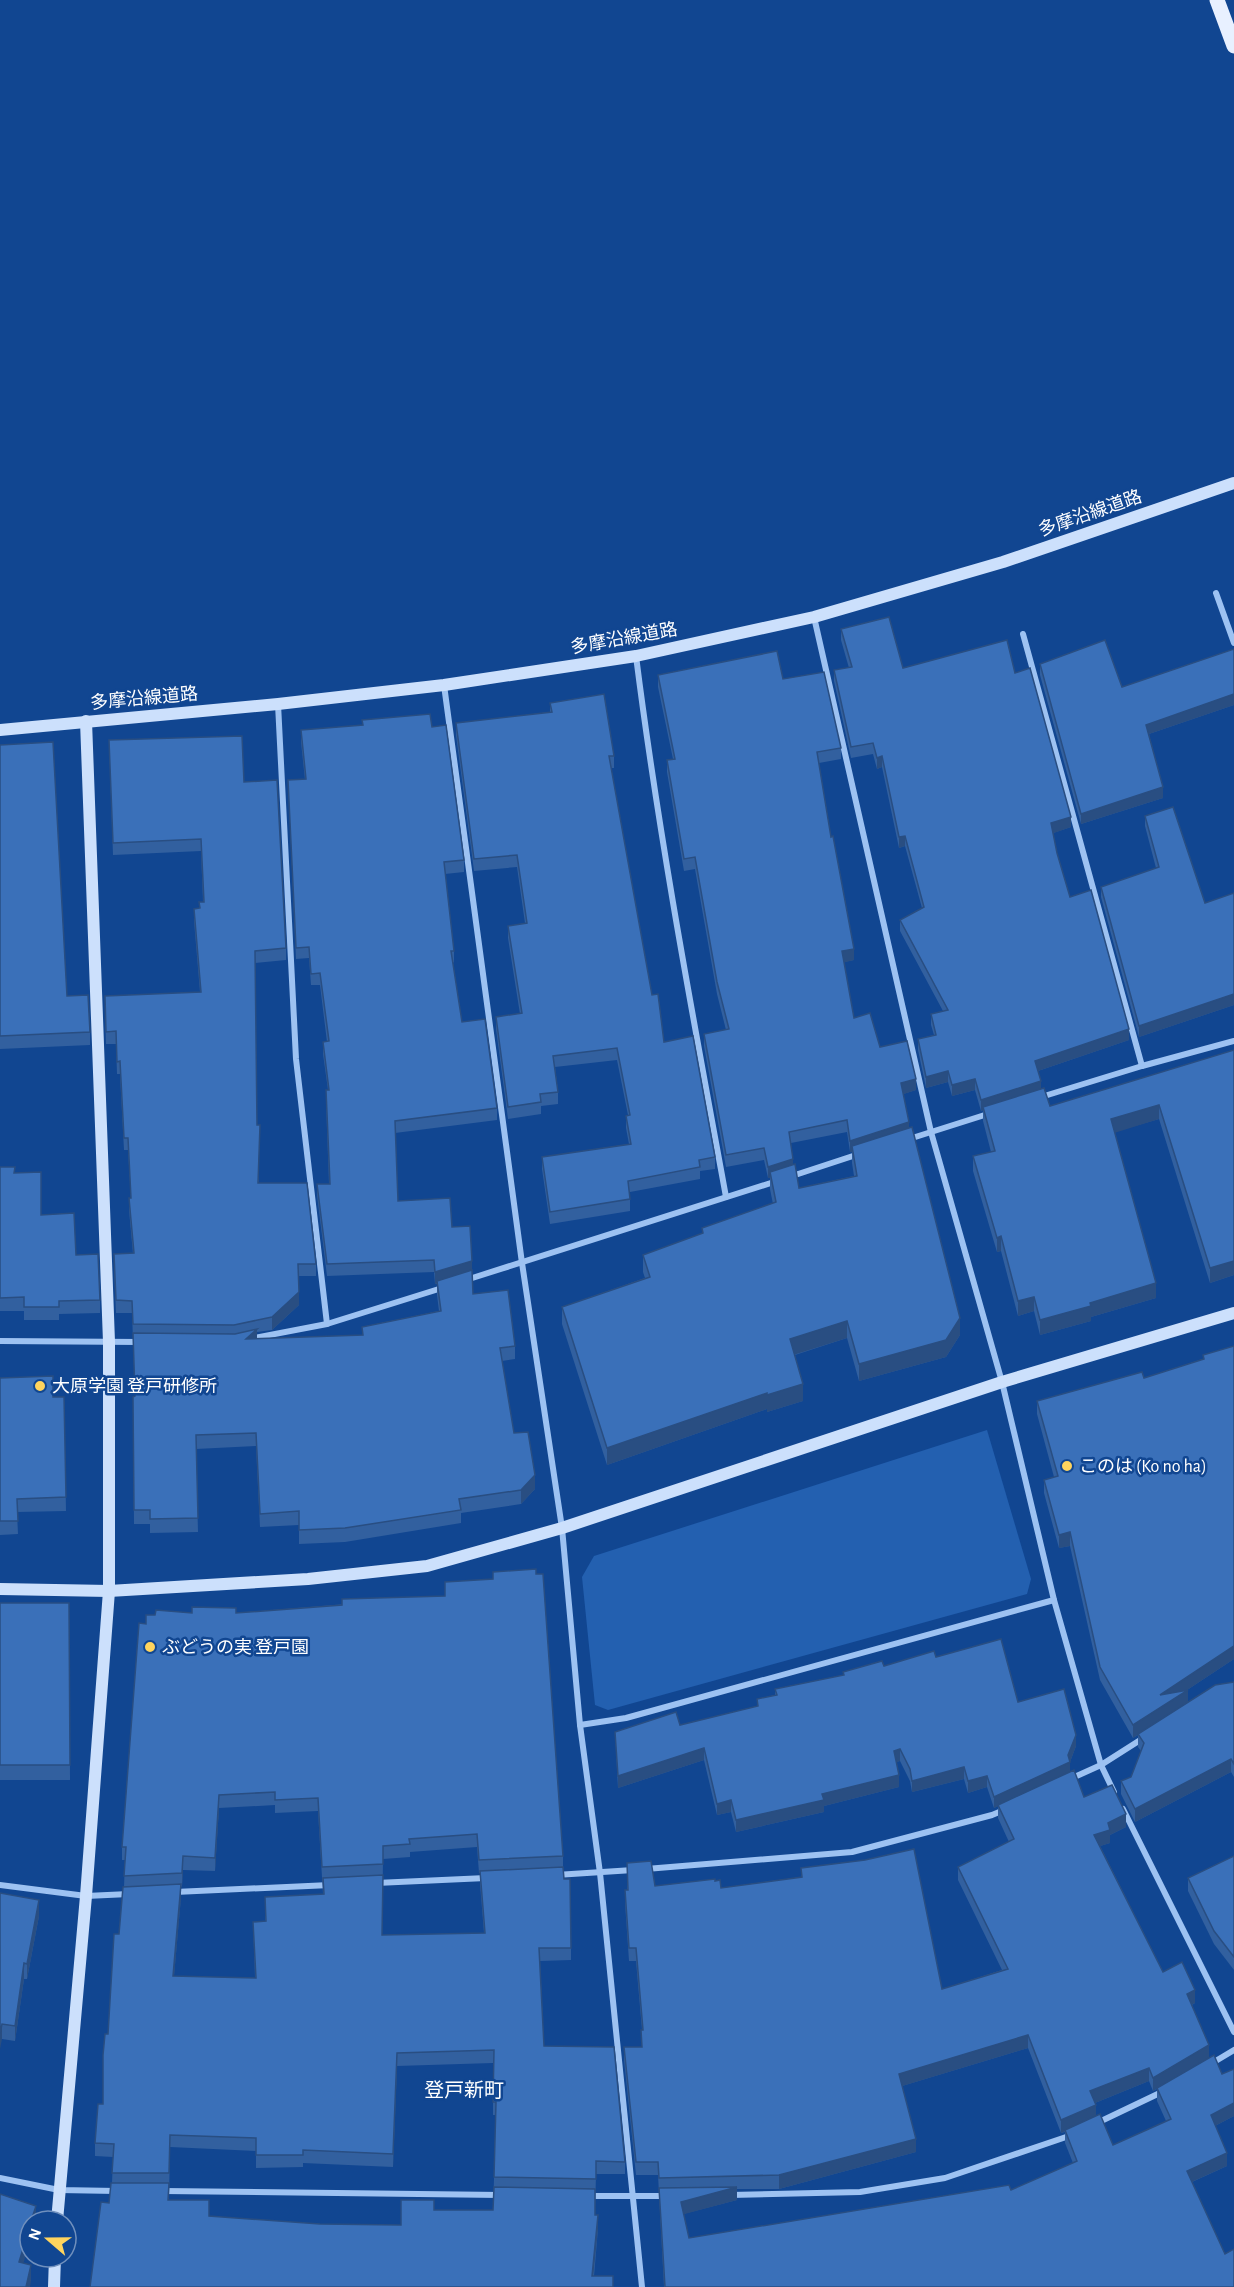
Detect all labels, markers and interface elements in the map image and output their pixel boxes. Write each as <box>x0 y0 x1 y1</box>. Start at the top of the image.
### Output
street label: 多摩沿線道路 <box>1036 486 1144 540</box>
street label: 多摩沿線道路 <box>569 619 679 657</box>
street label: 多摩沿線道路 <box>89 683 199 713</box>
place label: 大原学園 登戸研修所 <box>52 1376 217 1396</box>
marker: 大原学園 登戸研修所 <box>33 1379 47 1393</box>
place label: このは (Ko no ha) <box>1079 1458 1207 1476</box>
marker: このは (Ko no ha) <box>1060 1459 1074 1473</box>
place label: ぶどうの実 登戸園 <box>162 1638 309 1657</box>
marker: ぶどうの実 登戸園 <box>143 1640 157 1654</box>
district label: 登戸新町 <box>424 2080 504 2101</box>
north arrow <box>18 2209 78 2269</box>
text: N <box>25 2226 44 2242</box>

